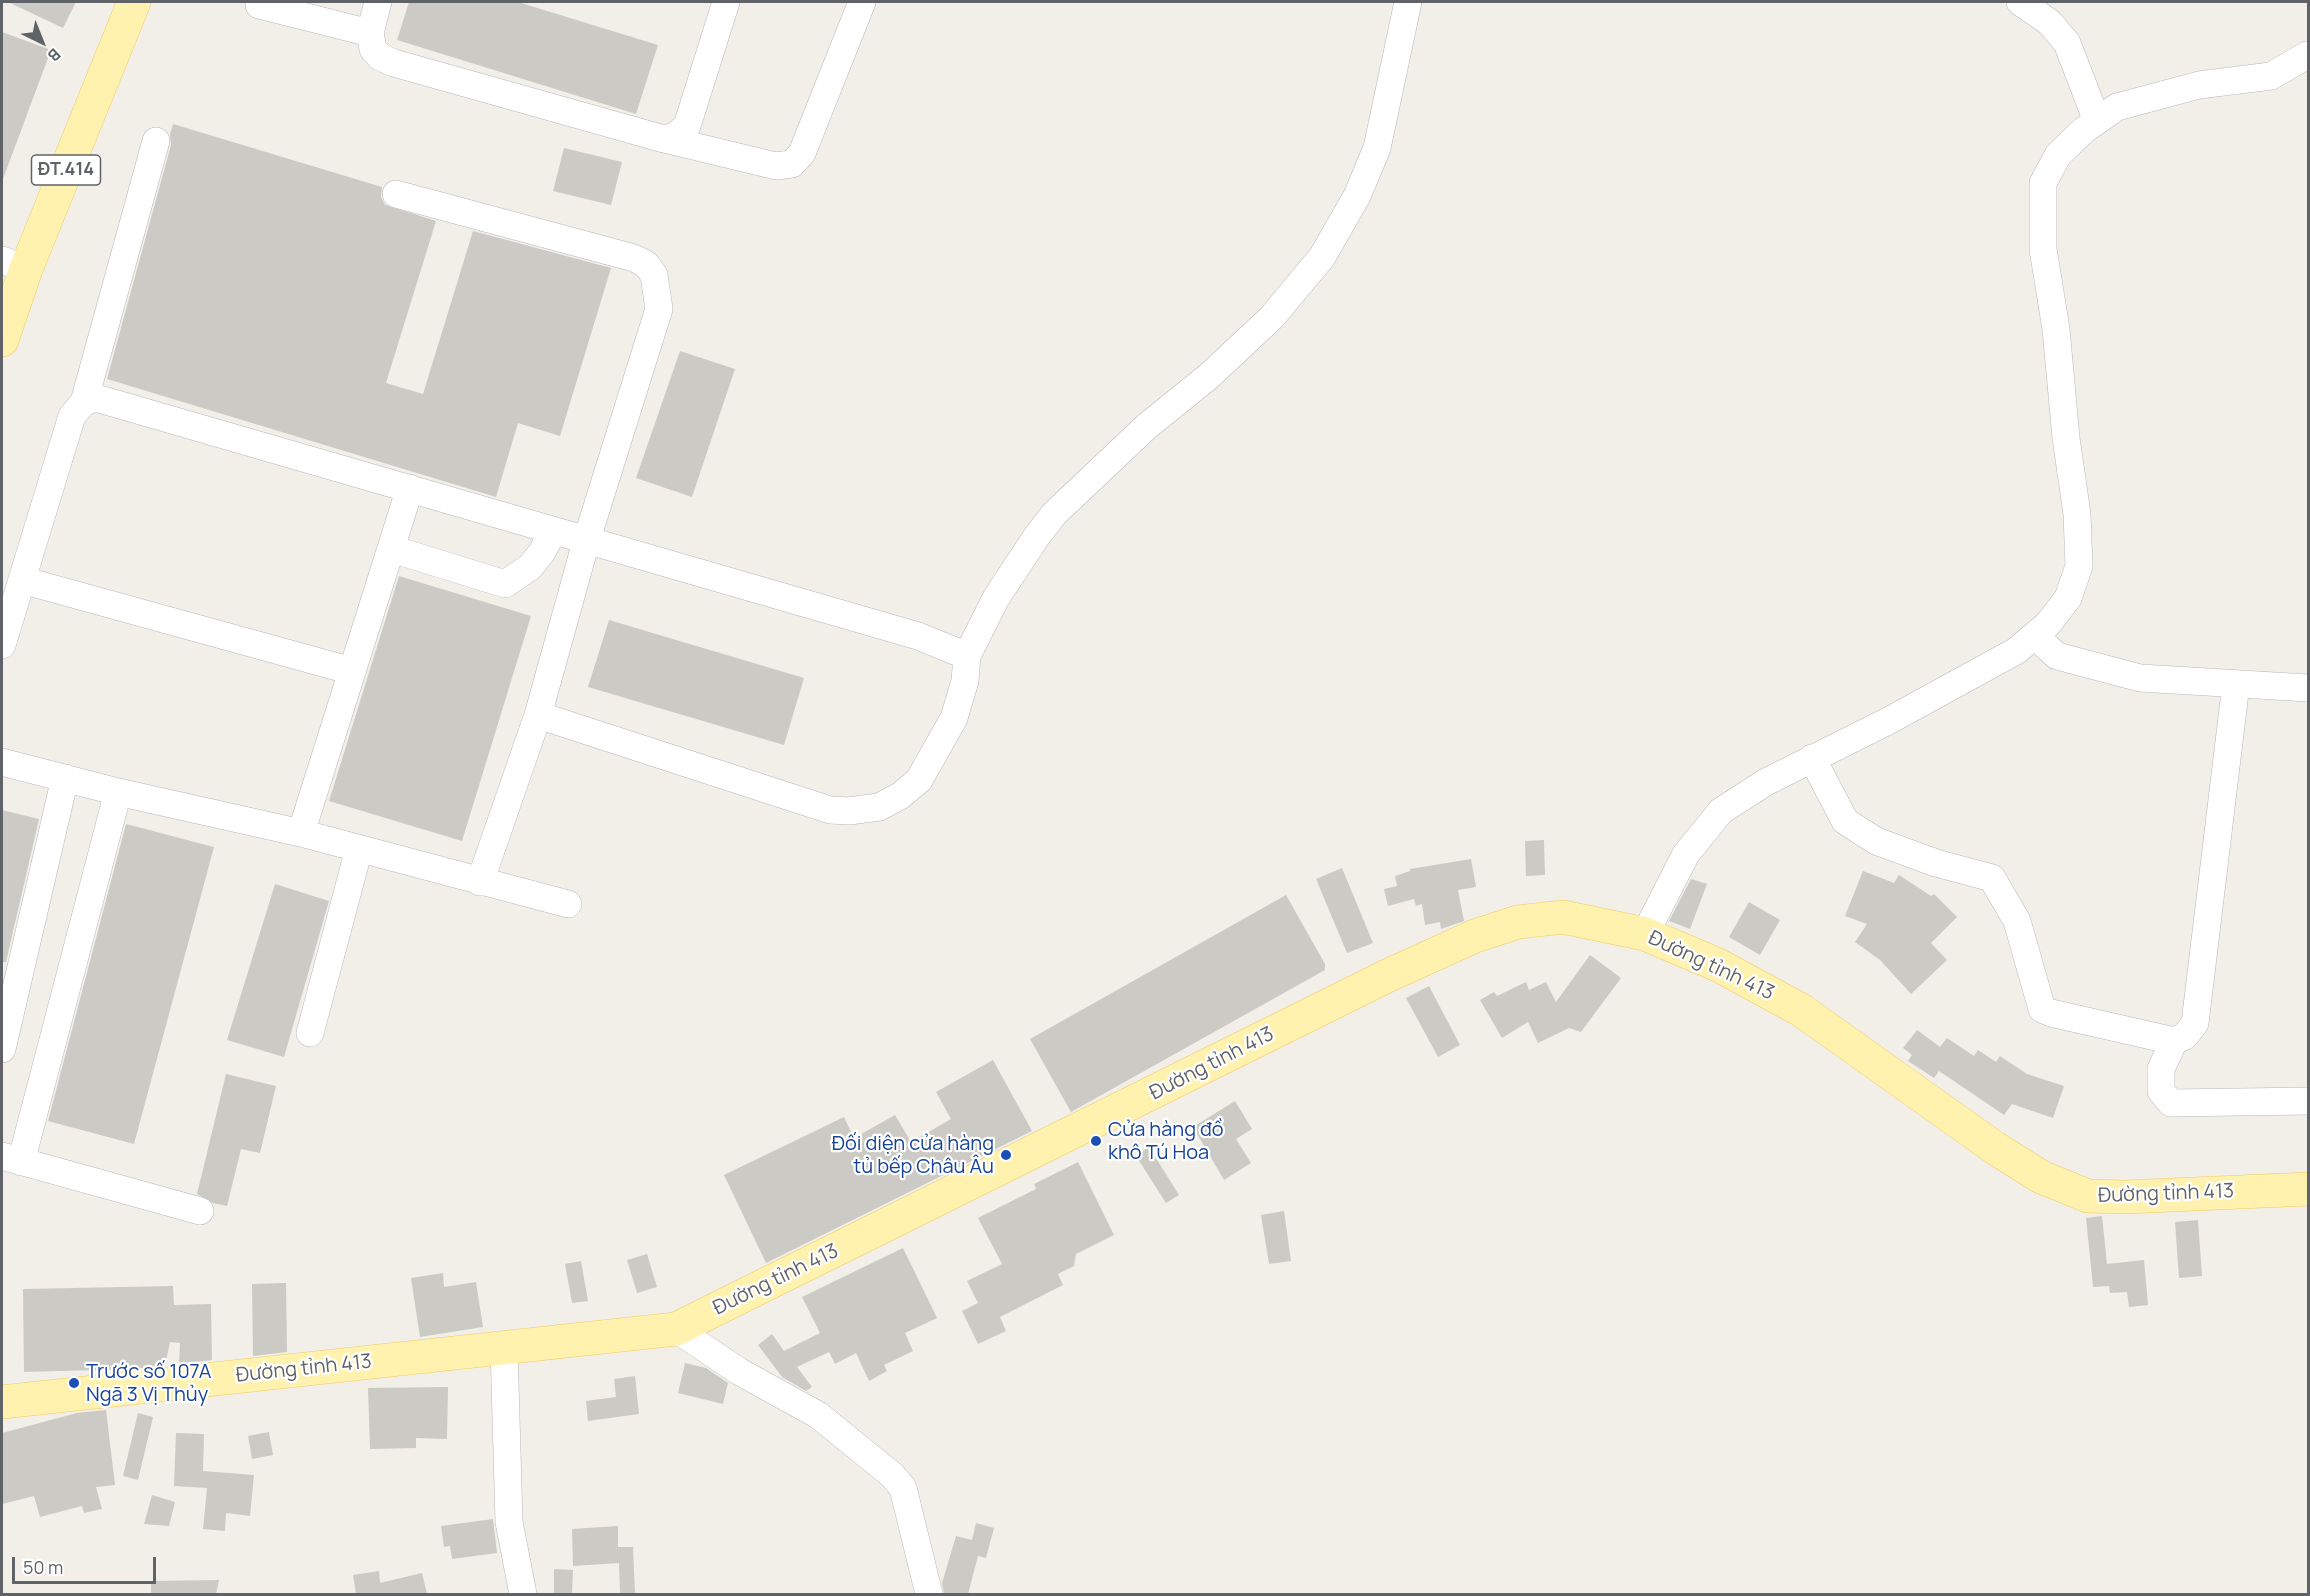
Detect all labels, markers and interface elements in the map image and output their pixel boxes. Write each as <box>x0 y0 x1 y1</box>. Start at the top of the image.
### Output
north arrow <box>12 12 72 72</box>
text: B <box>43 44 65 67</box>
road number: ĐT.414 <box>32 155 100 185</box>
street label: Đường tỉnh 413 <box>1644 926 1778 1006</box>
street label: Đường tỉnh 413 <box>1146 1022 1278 1106</box>
place label: Cửa hàng đồ khô Tú Hoa <box>1108 1118 1224 1165</box>
place label: Đối diện cửa hàng tủ bếp Châu Âu <box>832 1132 994 1179</box>
marker: Cửa hàng đồ khô Tú Hoa <box>1089 1134 1103 1148</box>
marker: Đối diện cửa hàng tủ bếp Châu Âu <box>999 1148 1013 1162</box>
street label: Đường tỉnh 413 <box>2098 1180 2234 1208</box>
street label: Đường tỉnh 413 <box>710 1239 842 1321</box>
street label: Đường tỉnh 413 <box>235 1350 373 1388</box>
place label: Trước số 107A Ngã 3 Vị Thủy <box>86 1360 212 1407</box>
marker: Trước số 107A Ngã 3 Vị Thủy <box>67 1376 81 1390</box>
scale bar <box>15 1545 159 1583</box>
text: 50 m <box>23 1555 63 1579</box>

